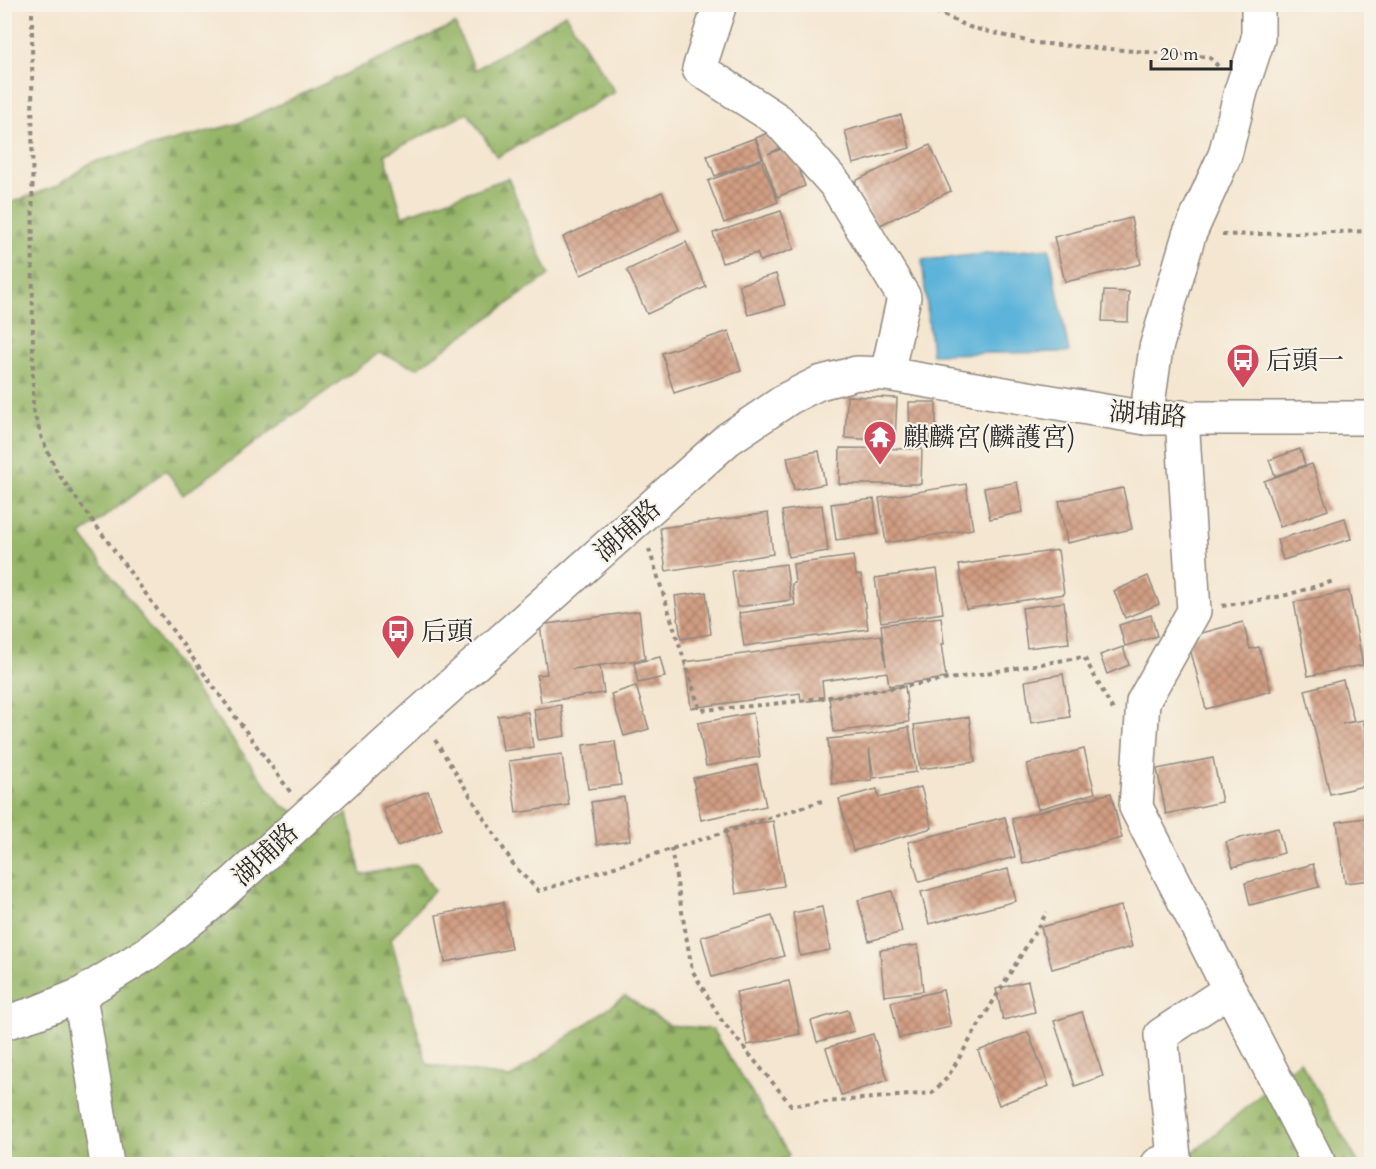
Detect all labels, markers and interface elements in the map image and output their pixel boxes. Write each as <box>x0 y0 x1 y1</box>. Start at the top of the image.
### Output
scale bar <box>1151 33 1230 71</box>
text: 20 m <box>1160 42 1199 67</box>
bus stop icon: 后頭一 <box>1225 342 1261 389</box>
place label: 后頭一 <box>1266 343 1344 378</box>
street label: 湖埔路 <box>1108 394 1188 435</box>
temple icon: 麒麟宮(麟護宮) <box>862 419 898 466</box>
place label: 麒麟宮(麟護宮) <box>903 420 1076 455</box>
street label: 湖埔路 <box>587 491 668 569</box>
bus stop icon: 后頭 <box>380 613 416 660</box>
place label: 后頭 <box>421 614 473 649</box>
street label: 湖埔路 <box>225 815 306 894</box>

